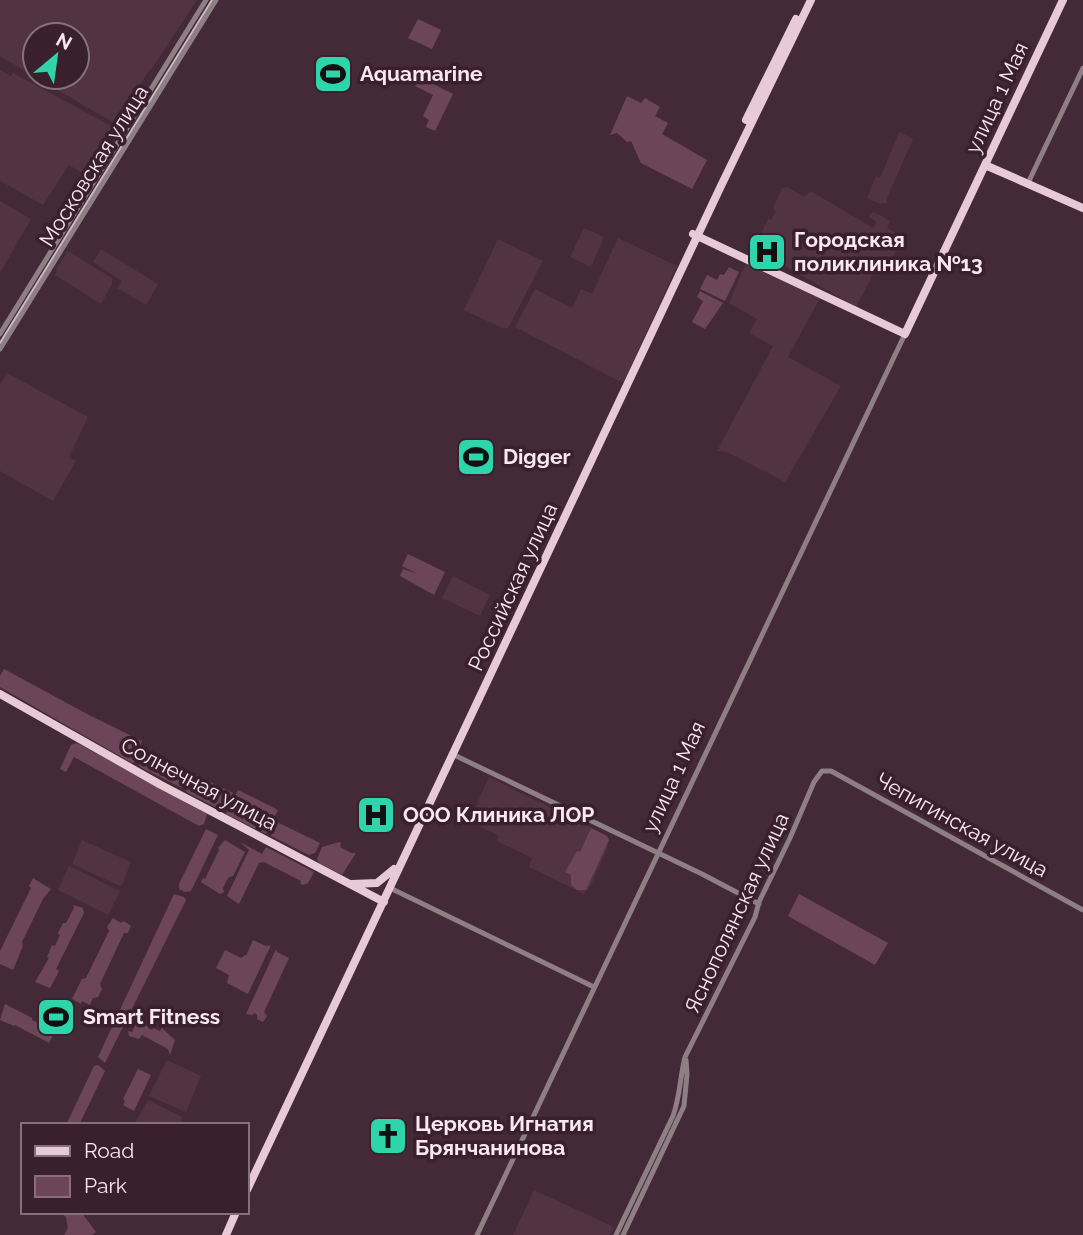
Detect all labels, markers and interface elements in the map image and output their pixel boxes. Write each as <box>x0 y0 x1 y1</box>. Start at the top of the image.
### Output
north arrow <box>21 21 91 91</box>
text: N <box>53 28 76 54</box>
street label: улица 1 Мая <box>960 38 1033 157</box>
sports icon: Aquamarine <box>312 53 354 95</box>
place label: Aquamarine <box>360 61 483 86</box>
street label: Московская улица <box>34 81 153 251</box>
place label: Городская поликлиника №13 <box>794 227 983 276</box>
hospital icon: Городская поликлиника №13 <box>746 231 788 273</box>
sports icon: Digger <box>455 436 497 478</box>
place label: Digger <box>503 444 571 469</box>
street label: Российская улица <box>463 499 562 675</box>
street label: улица 1 Мая <box>637 717 710 836</box>
street label: Солнечная улица <box>117 732 281 835</box>
street label: Чепигинская улица <box>872 767 1052 882</box>
hospital icon: ООО Клиника ЛОР <box>355 794 397 836</box>
place label: ООО Клиника ЛОР <box>403 802 594 827</box>
street label: Яснополянская улица <box>679 809 794 1017</box>
sports icon: Smart Fitness <box>35 996 77 1038</box>
place label: Smart Fitness <box>83 1004 220 1029</box>
place label: Церковь Игнатия Брянчанинова <box>415 1111 594 1160</box>
church icon: Церковь Игнатия Брянчанинова <box>367 1115 409 1157</box>
legend <box>21 1123 248 1214</box>
text: Road <box>84 1138 134 1163</box>
text: Park <box>84 1173 127 1198</box>

